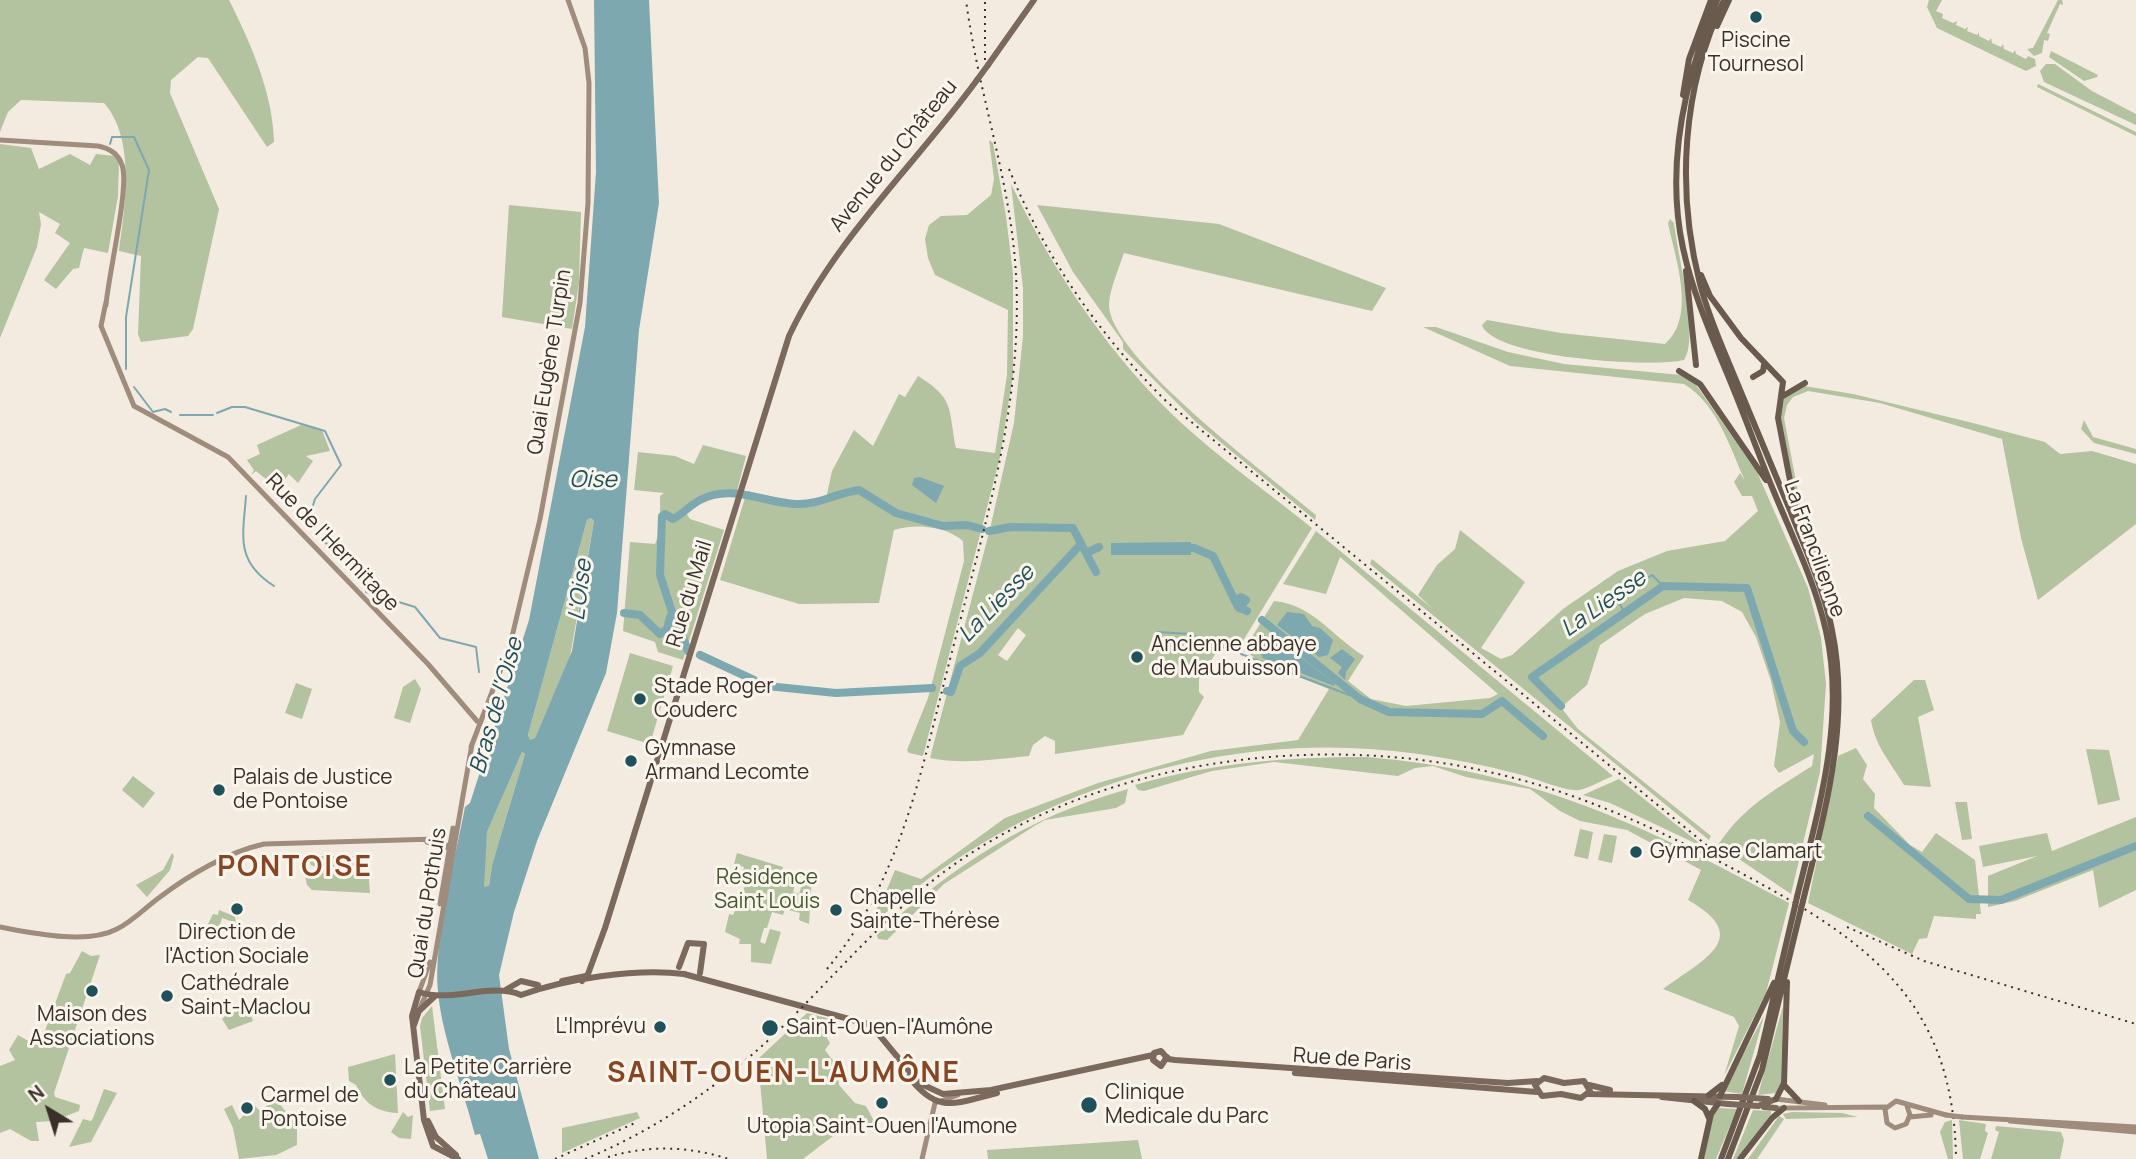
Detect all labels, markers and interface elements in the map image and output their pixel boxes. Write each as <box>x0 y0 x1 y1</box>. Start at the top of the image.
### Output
marker: Piscine Tournesol <box>1748 9 1764 25</box>
place label: Piscine Tournesol <box>1708 28 1804 78</box>
street label: Avenue du Château <box>825 75 963 237</box>
street label: Quai Eugène Turpin <box>523 267 577 457</box>
water label: Oise <box>569 467 617 495</box>
street label: Rue de l'Hermitage <box>260 469 404 617</box>
street label: La Francilienne <box>1778 477 1850 621</box>
street label: Rue du Mail <box>662 538 718 650</box>
water label: L'Oise <box>564 558 598 622</box>
water label: La Liesse <box>953 559 1041 649</box>
water label: La Liesse <box>1556 565 1652 643</box>
place label: Ancienne abbaye de Maubuisson <box>1151 632 1317 682</box>
water label: Bras de l'Oise <box>464 635 530 777</box>
marker: Ancienne abbaye de Maubuisson <box>1129 649 1145 665</box>
place label: Stade Roger Couderc <box>654 674 774 724</box>
marker: Stade Roger Couderc <box>632 691 648 707</box>
place label: Gymnase Armand Lecomte <box>645 736 809 786</box>
marker: Gymnase Armand Lecomte <box>623 753 639 769</box>
place label: Palais de Justice de Pontoise <box>233 765 393 815</box>
marker: Palais de Justice de Pontoise <box>211 782 227 798</box>
street label: Quai du Pothuis <box>404 826 452 980</box>
place label: Gymnase Clamart <box>1650 839 1822 865</box>
marker: Gymnase Clamart <box>1628 844 1644 860</box>
district label: PONTOISE <box>218 851 372 885</box>
park label: Résidence Saint Louis <box>714 865 820 915</box>
place label: Chapelle Sainte-Thérèse <box>850 885 1000 935</box>
marker: Direction de l'Action Sociale <box>229 901 245 917</box>
marker: Chapelle Sainte-Thérèse <box>828 902 844 918</box>
place label: Direction de l'Action Sociale <box>165 920 309 970</box>
place label: Cathédrale Saint-Maclou <box>181 971 311 1021</box>
marker: Maison des Associations <box>84 983 100 999</box>
marker: Cathédrale Saint-Maclou <box>159 988 175 1004</box>
place label: Maison des Associations <box>30 1002 154 1052</box>
place label: L'Imprévu <box>556 1014 646 1040</box>
place label: Saint-Ouen-l'Aumône <box>786 1015 993 1041</box>
marker: Saint-Ouen-l'Aumône <box>760 1018 780 1038</box>
marker: L'Imprévu <box>652 1019 668 1035</box>
street label: Rue de Paris <box>1292 1043 1412 1077</box>
place label: La Petite Carrière du Château <box>404 1055 572 1105</box>
district label: SAINT-OUEN-L'AUMÔNE <box>608 1057 960 1091</box>
marker: La Petite Carrière du Château <box>382 1072 398 1088</box>
north arrow <box>14 1075 84 1145</box>
text: N <box>23 1079 49 1108</box>
place label: Clinique Medicale du Parc <box>1105 1080 1269 1130</box>
place label: Carmel de Pontoise <box>261 1083 359 1133</box>
marker: Utopia Saint-Ouen l'Aumone <box>874 1095 890 1111</box>
marker: Clinique Medicale du Parc <box>1079 1095 1099 1115</box>
marker: Carmel de Pontoise <box>239 1100 255 1116</box>
place label: Utopia Saint-Ouen l'Aumone <box>747 1114 1017 1140</box>

